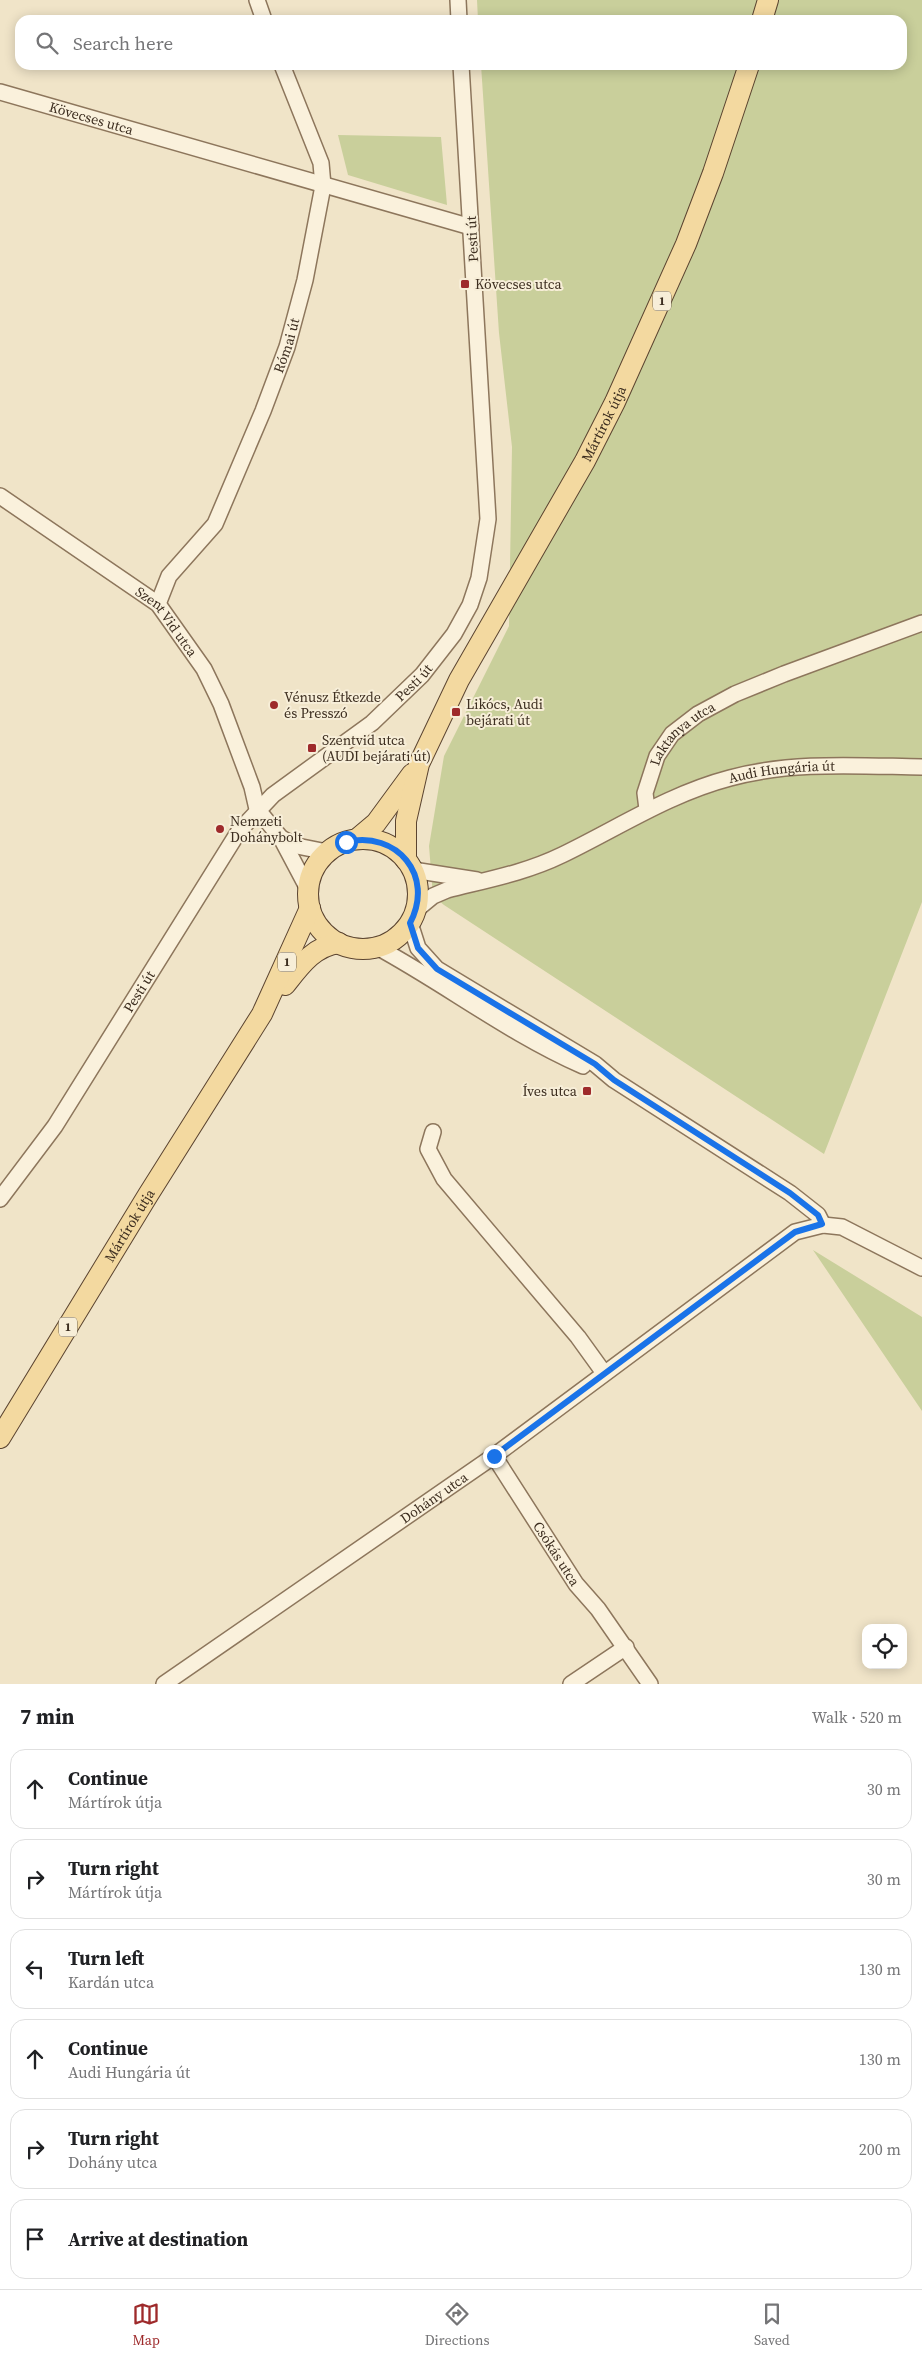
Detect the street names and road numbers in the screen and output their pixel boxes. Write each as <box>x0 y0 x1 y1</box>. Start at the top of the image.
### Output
street label: Kövecses utca <box>47 97 137 140</box>
street label: Pesti út <box>461 215 483 262</box>
road number: 1 <box>653 292 671 310</box>
street label: Római út <box>268 315 304 376</box>
street label: Mártírok útja <box>576 382 631 465</box>
street label: Szent Vid utca <box>132 582 203 661</box>
street label: Pesti út <box>390 659 437 706</box>
street label: Laktanya utca <box>645 696 719 768</box>
street label: Audi Hungária út <box>726 756 835 788</box>
road number: 1 <box>278 952 296 972</box>
street label: Pesti út <box>118 966 160 1016</box>
street label: Mártírok útja <box>100 1184 160 1266</box>
road number: 1 <box>59 1318 77 1336</box>
street label: Dohány utca <box>396 1467 472 1528</box>
street label: Csókás utca <box>528 1517 585 1591</box>

